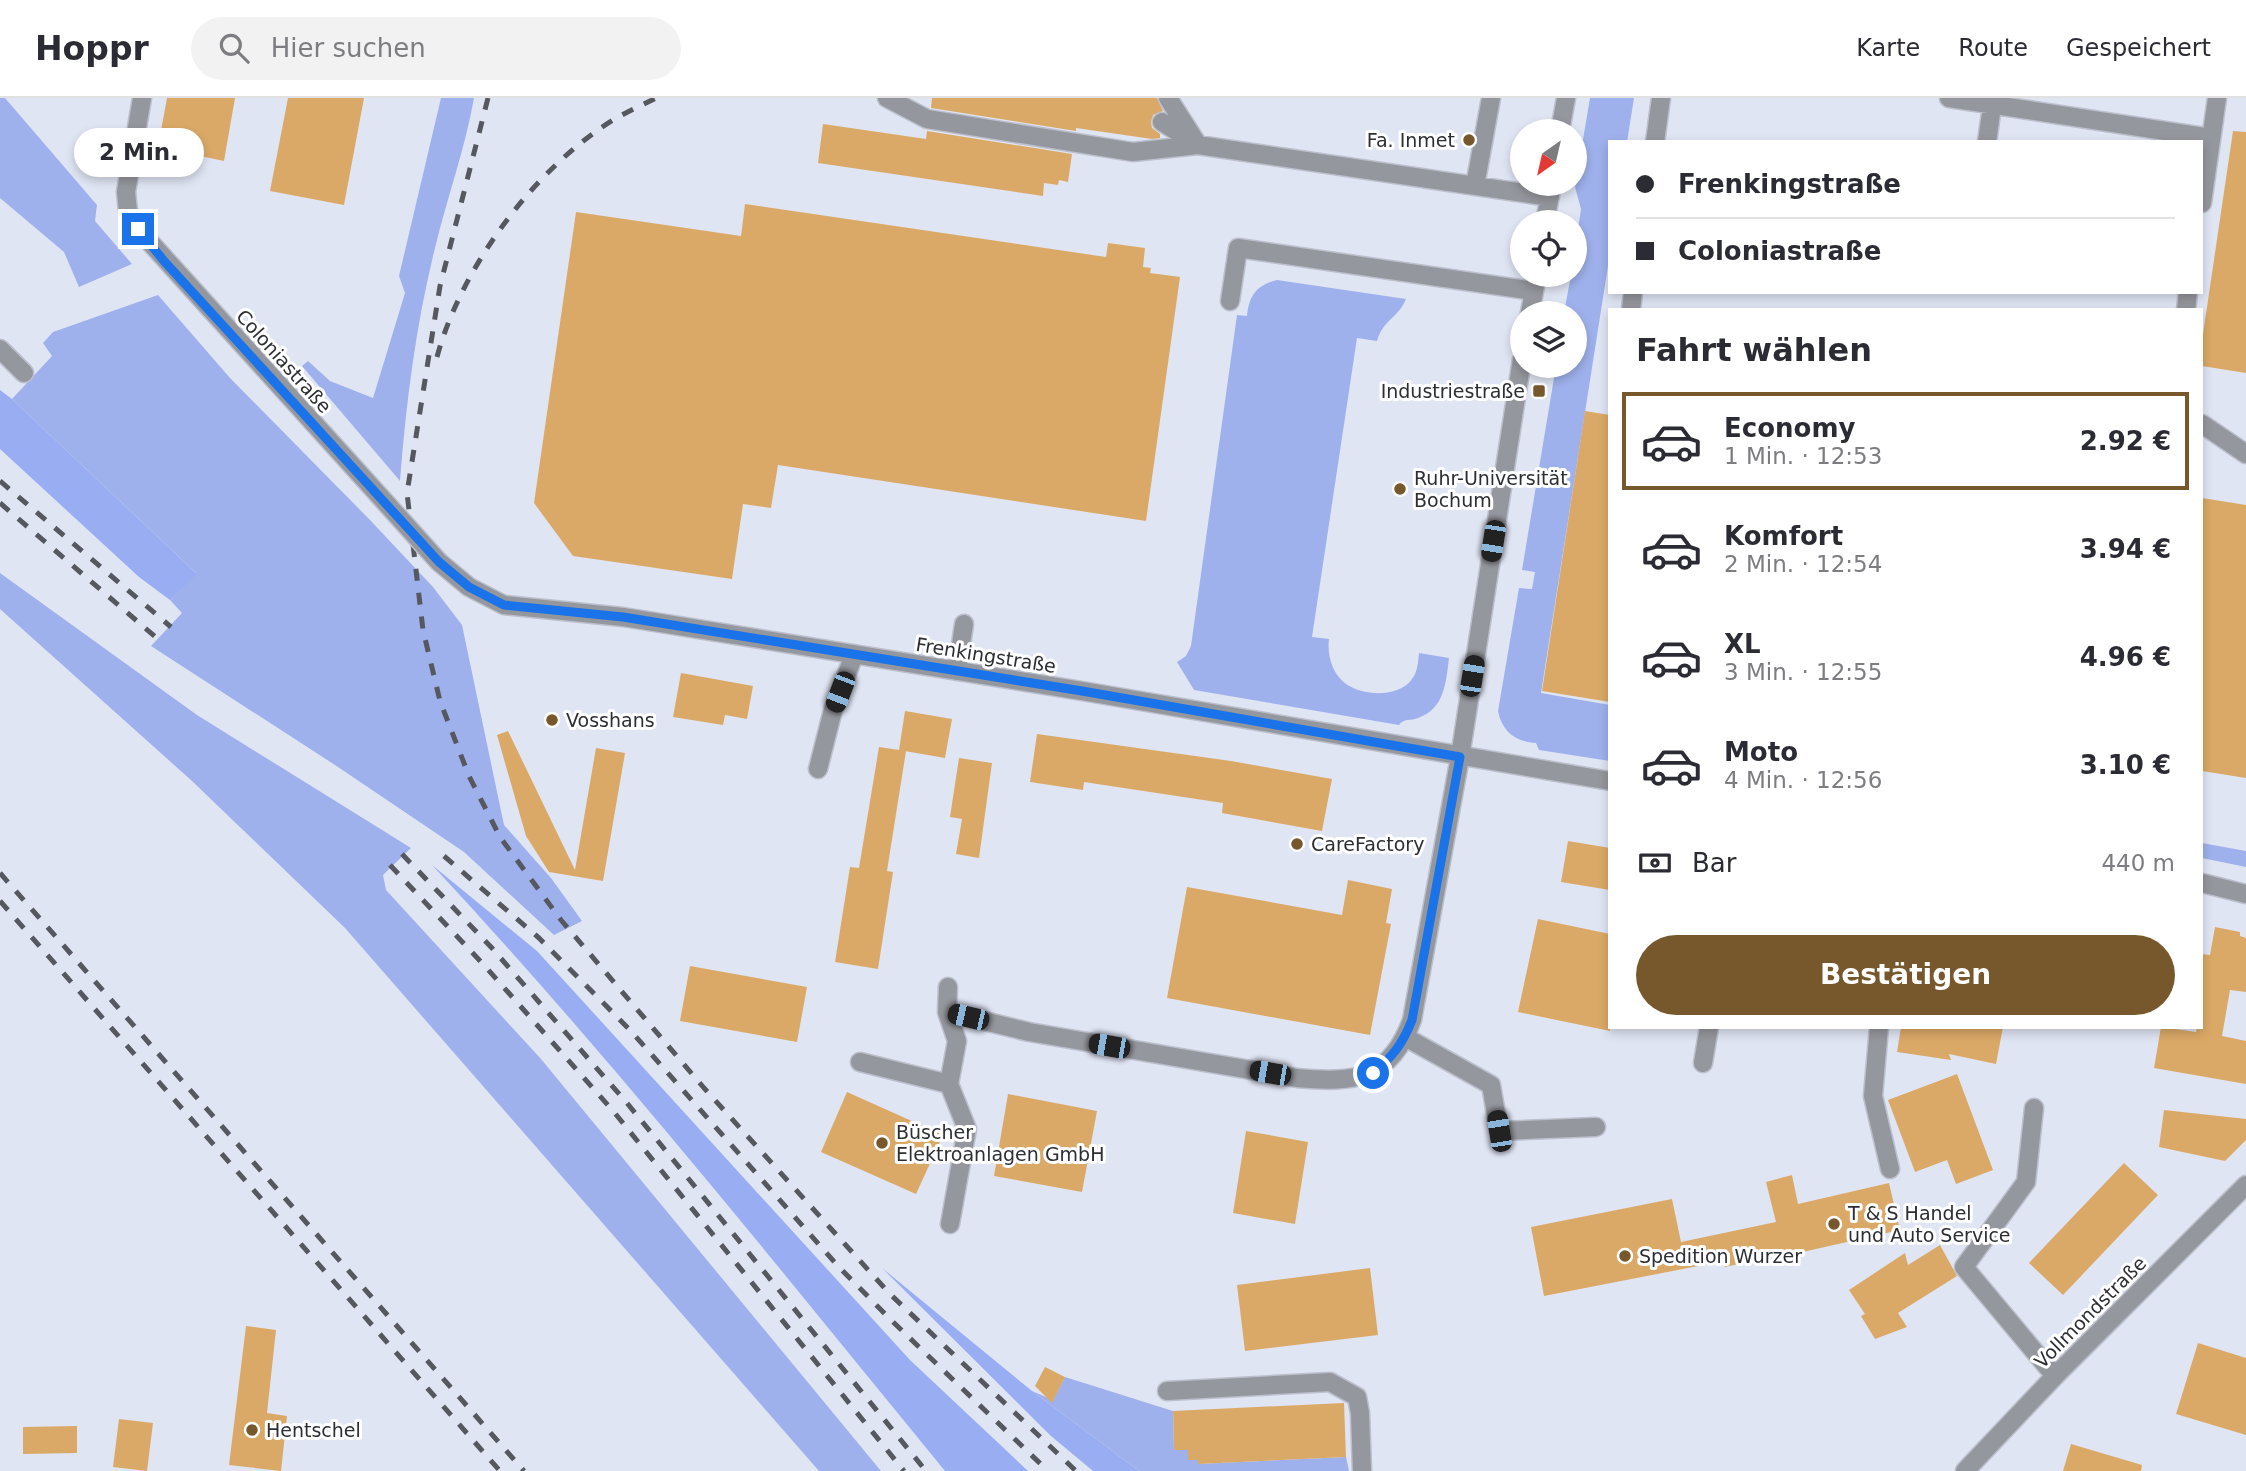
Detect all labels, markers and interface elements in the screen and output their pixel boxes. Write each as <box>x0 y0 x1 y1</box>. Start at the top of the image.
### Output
search box <box>191 17 681 80</box>
text: Hoppr <box>35 29 149 68</box>
icon: search <box>215 29 253 67</box>
text: Hier suchen <box>271 33 426 63</box>
text: Karte <box>1856 34 1920 62</box>
text: Route <box>1958 34 2028 62</box>
text: Gespeichert <box>2066 34 2211 62</box>
north arrow <box>1510 119 1587 196</box>
map controls <box>1510 119 1587 378</box>
callout: 2 Min. <box>73 128 203 176</box>
place label: Fa. Inmet <box>1367 129 1455 151</box>
marker: Fa. Inmet <box>1461 132 1477 148</box>
text: 2 Min. <box>99 139 179 165</box>
text: Frenkingstraße <box>1678 169 1901 199</box>
button: locate <box>1510 210 1587 287</box>
route end <box>122 213 154 245</box>
text: Coloniastraße <box>1678 236 1881 266</box>
button: layers <box>1510 301 1587 378</box>
street label: Coloniastraße <box>232 305 336 417</box>
text: Fahrt wählen <box>1636 331 1872 369</box>
place label: Industriestraße <box>1381 380 1525 402</box>
marker: Industriestraße <box>1531 383 1547 399</box>
icon: car <box>1640 410 1703 473</box>
text: Economy <box>1724 413 1855 443</box>
text: 2.92 € <box>2080 426 2171 456</box>
text: 1 Min. · 12:53 <box>1724 443 1882 469</box>
place label: Ruhr-Universität Bochum <box>1414 467 1568 511</box>
marker: Ruhr-Universität Bochum <box>1392 481 1408 497</box>
icon: car <box>1640 518 1703 581</box>
car <box>1480 519 1507 563</box>
text: Komfort <box>1724 521 1843 551</box>
text: 3.94 € <box>2080 534 2171 564</box>
text: 2 Min. · 12:54 <box>1724 551 1882 577</box>
icon: car <box>1640 626 1703 689</box>
text: XL <box>1724 629 1761 659</box>
street label: Frenkingstraße <box>914 633 1058 677</box>
text: 4.96 € <box>2080 642 2171 672</box>
car <box>1459 654 1486 698</box>
text: 3 Min. · 12:55 <box>1724 659 1882 685</box>
car <box>823 669 858 715</box>
place label: Vosshans <box>566 709 655 731</box>
marker: Vosshans <box>544 712 560 728</box>
icon: car <box>1640 734 1703 797</box>
text: Moto <box>1724 737 1798 767</box>
text: 3.10 € <box>2080 750 2171 780</box>
text: 4 Min. · 12:56 <box>1724 767 1882 793</box>
place label: CareFactory <box>1311 833 1424 855</box>
marker: CareFactory <box>1289 836 1305 852</box>
icon: cash <box>1636 844 1674 882</box>
text: Bar <box>1692 848 1736 878</box>
text: 440 m <box>2101 850 2175 876</box>
button: Bestätigen <box>1636 935 2175 1015</box>
car <box>946 1002 991 1032</box>
car <box>1087 1032 1132 1060</box>
route start <box>1357 1057 1389 1089</box>
car <box>1248 1059 1293 1087</box>
car <box>1486 1109 1513 1153</box>
place label: Büscher Elektroanlagen GmbH <box>896 1121 1104 1165</box>
marker: Büscher Elektroanlagen GmbH <box>874 1135 890 1151</box>
place label: T & S Handel und Auto Service <box>1847 1202 2011 1246</box>
marker: T & S Handel und Auto Service <box>1826 1216 1842 1232</box>
place label: Spedition Wurzer <box>1639 1245 1802 1267</box>
marker: Spedition Wurzer <box>1617 1248 1633 1264</box>
street label: Vollmondstraße <box>2030 1252 2150 1372</box>
place label: Hentschel <box>266 1419 361 1441</box>
marker: Hentschel <box>244 1422 260 1438</box>

